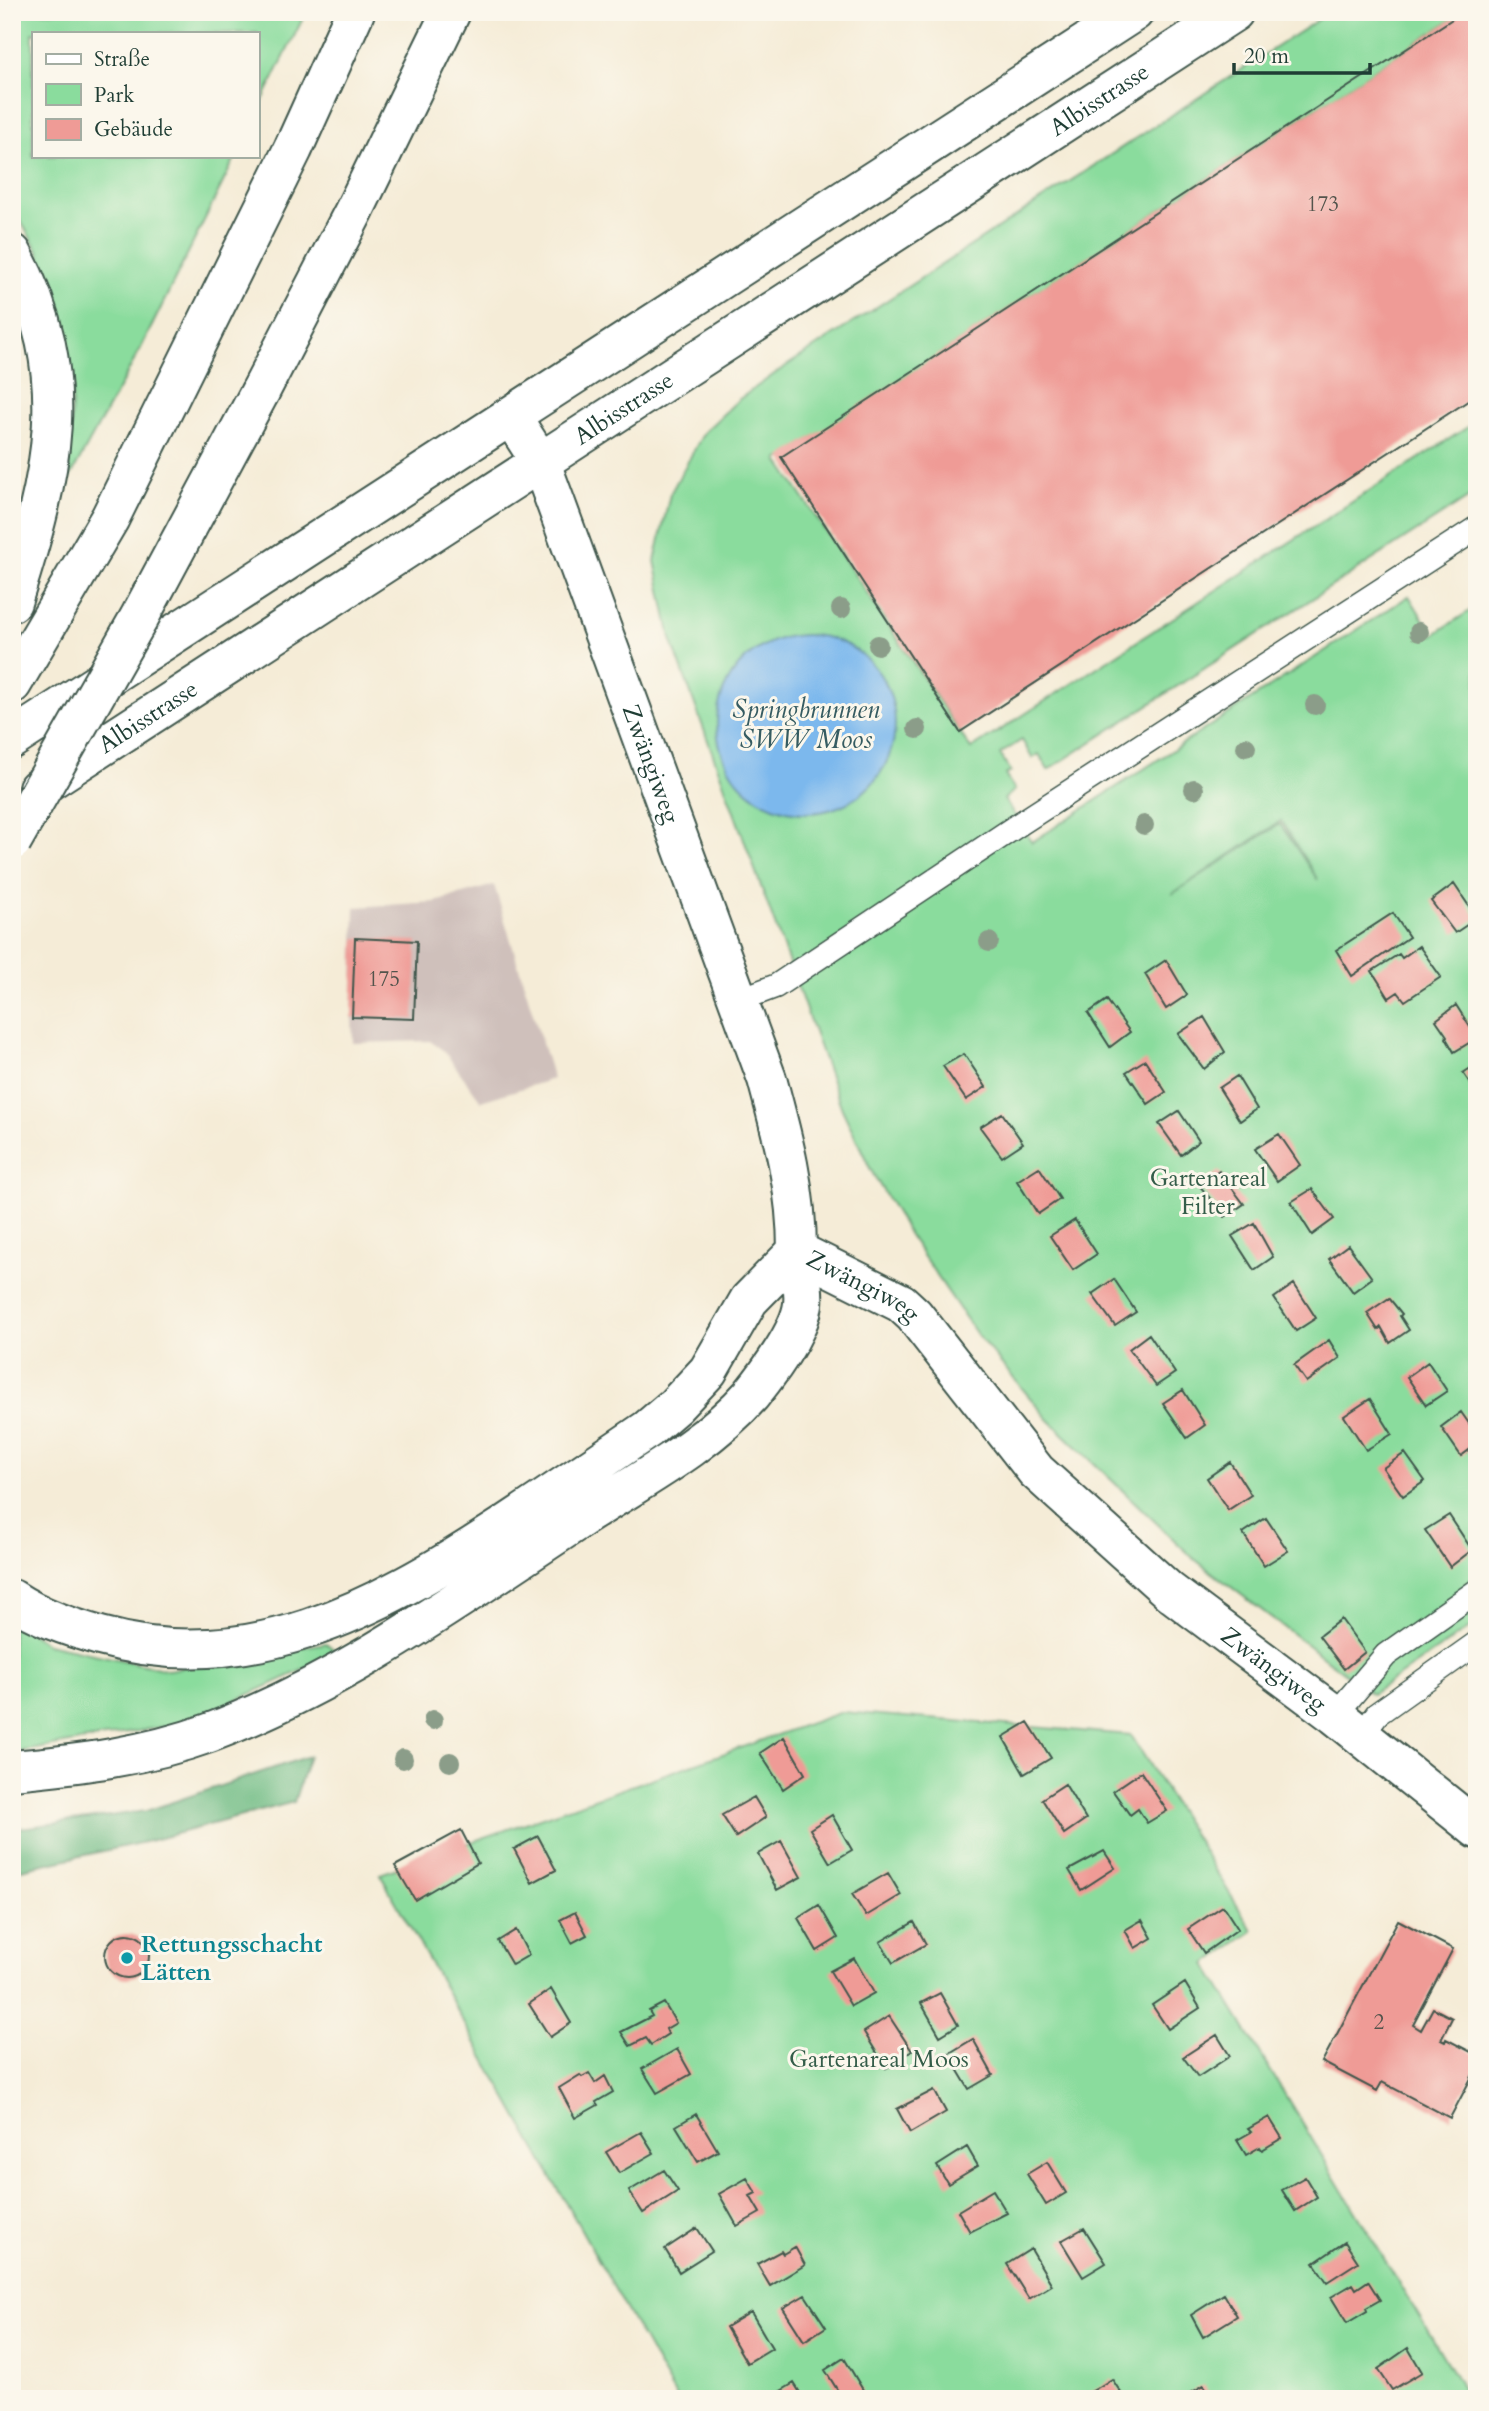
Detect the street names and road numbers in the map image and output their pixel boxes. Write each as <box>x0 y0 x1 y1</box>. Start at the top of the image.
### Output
street label: Albisstrasse <box>1043 55 1156 144</box>
street label: Albisstrasse <box>568 364 680 453</box>
street label: Albisstrasse <box>92 673 204 762</box>
street label: Zwängiweg <box>614 700 688 828</box>
street label: Zwängiweg <box>801 1242 928 1330</box>
street label: Zwängiweg <box>1214 1619 1334 1720</box>

